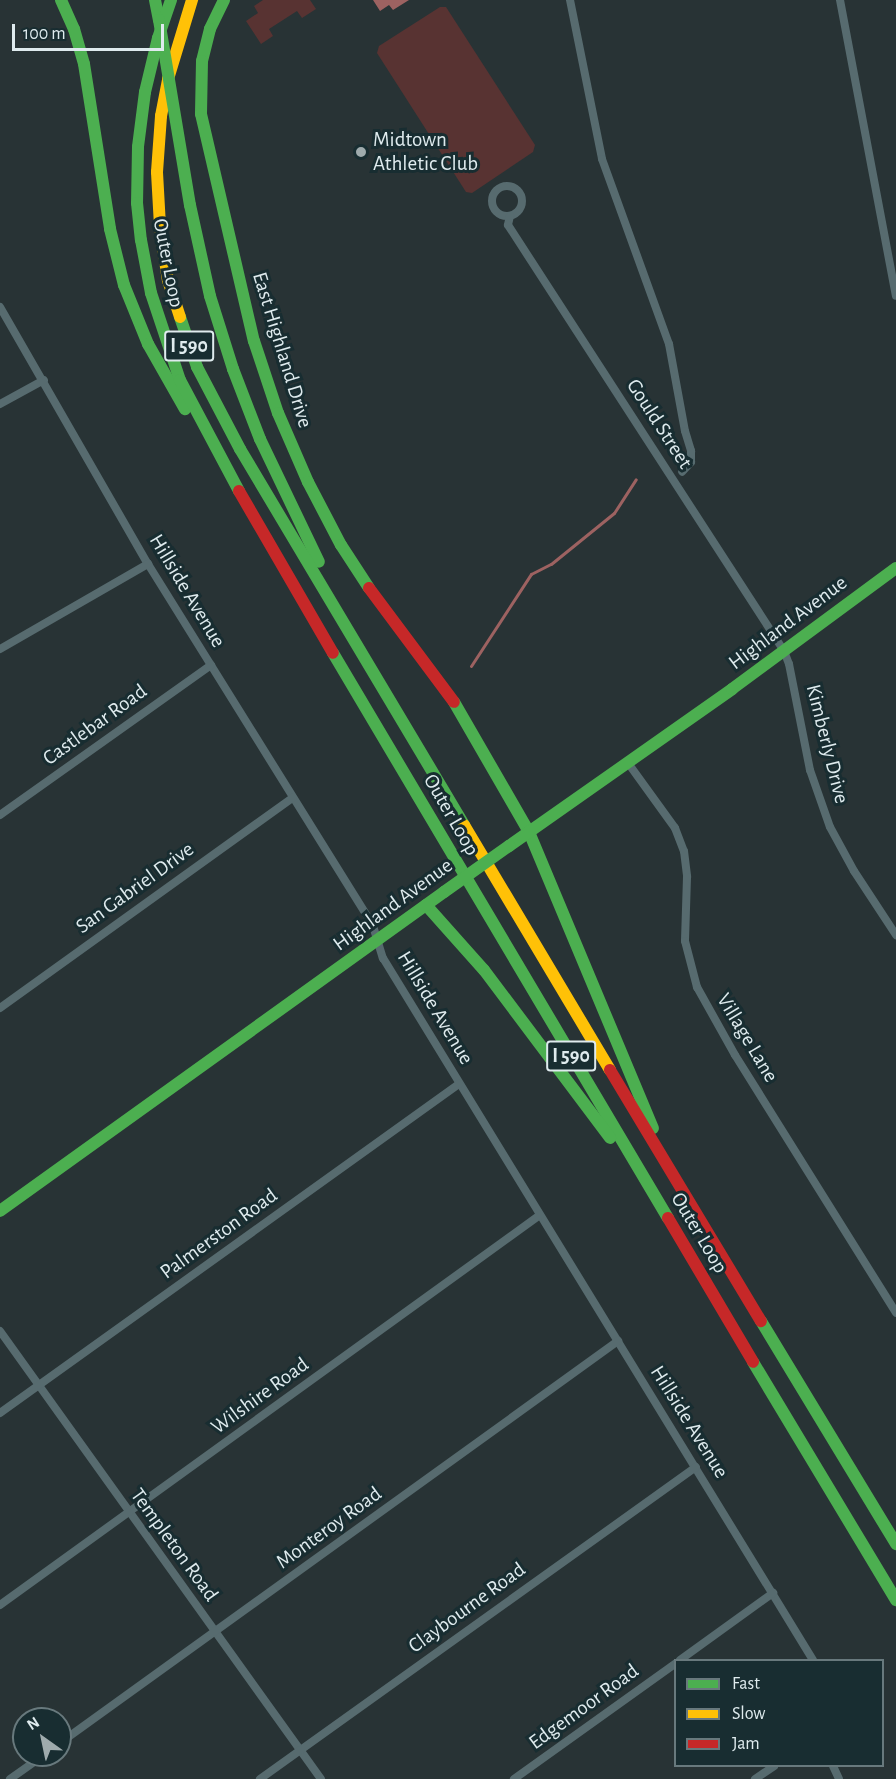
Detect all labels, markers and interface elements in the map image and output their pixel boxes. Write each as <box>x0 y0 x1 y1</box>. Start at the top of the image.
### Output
scale bar <box>15 12 166 50</box>
text: 100 m <box>23 25 66 43</box>
place label: Midtown Athletic Club <box>373 127 478 177</box>
marker: Midtown Athletic Club <box>354 145 368 159</box>
street label: Outer Loop <box>147 216 189 310</box>
street label: East Highland Drive <box>246 269 318 431</box>
road number: I 590 <box>164 329 214 363</box>
street label: Gould Street <box>621 374 697 474</box>
street label: Hillside Avenue <box>143 530 231 652</box>
street label: Highland Avenue <box>724 570 852 676</box>
street label: Castlebar Road <box>38 679 152 771</box>
street label: Kimberly Drive <box>800 682 854 806</box>
street label: Outer Loop <box>418 770 484 860</box>
street label: San Gabriel Drive <box>71 837 199 939</box>
street label: Highland Avenue <box>328 853 458 957</box>
street label: Hillside Avenue <box>391 947 479 1069</box>
street label: Village Lane <box>711 989 783 1087</box>
road number: I 590 <box>546 1039 596 1073</box>
street label: Palmerston Road <box>155 1183 283 1285</box>
street label: Outer Loop <box>665 1188 733 1278</box>
street label: Wilshire Road <box>206 1352 314 1440</box>
street label: Hillside Avenue <box>644 1361 734 1483</box>
street label: Monteroy Road <box>271 1481 387 1575</box>
street label: Templeton Road <box>125 1484 223 1606</box>
street label: Claybourne Road <box>404 1557 530 1659</box>
street label: Edgemoor Road <box>524 1659 644 1755</box>
legend <box>674 1659 884 1767</box>
text: Fast <box>732 1675 760 1693</box>
text: Slow <box>732 1705 765 1723</box>
north arrow <box>12 1707 72 1767</box>
text: N <box>24 1714 42 1733</box>
text: Jam <box>732 1735 760 1753</box>

